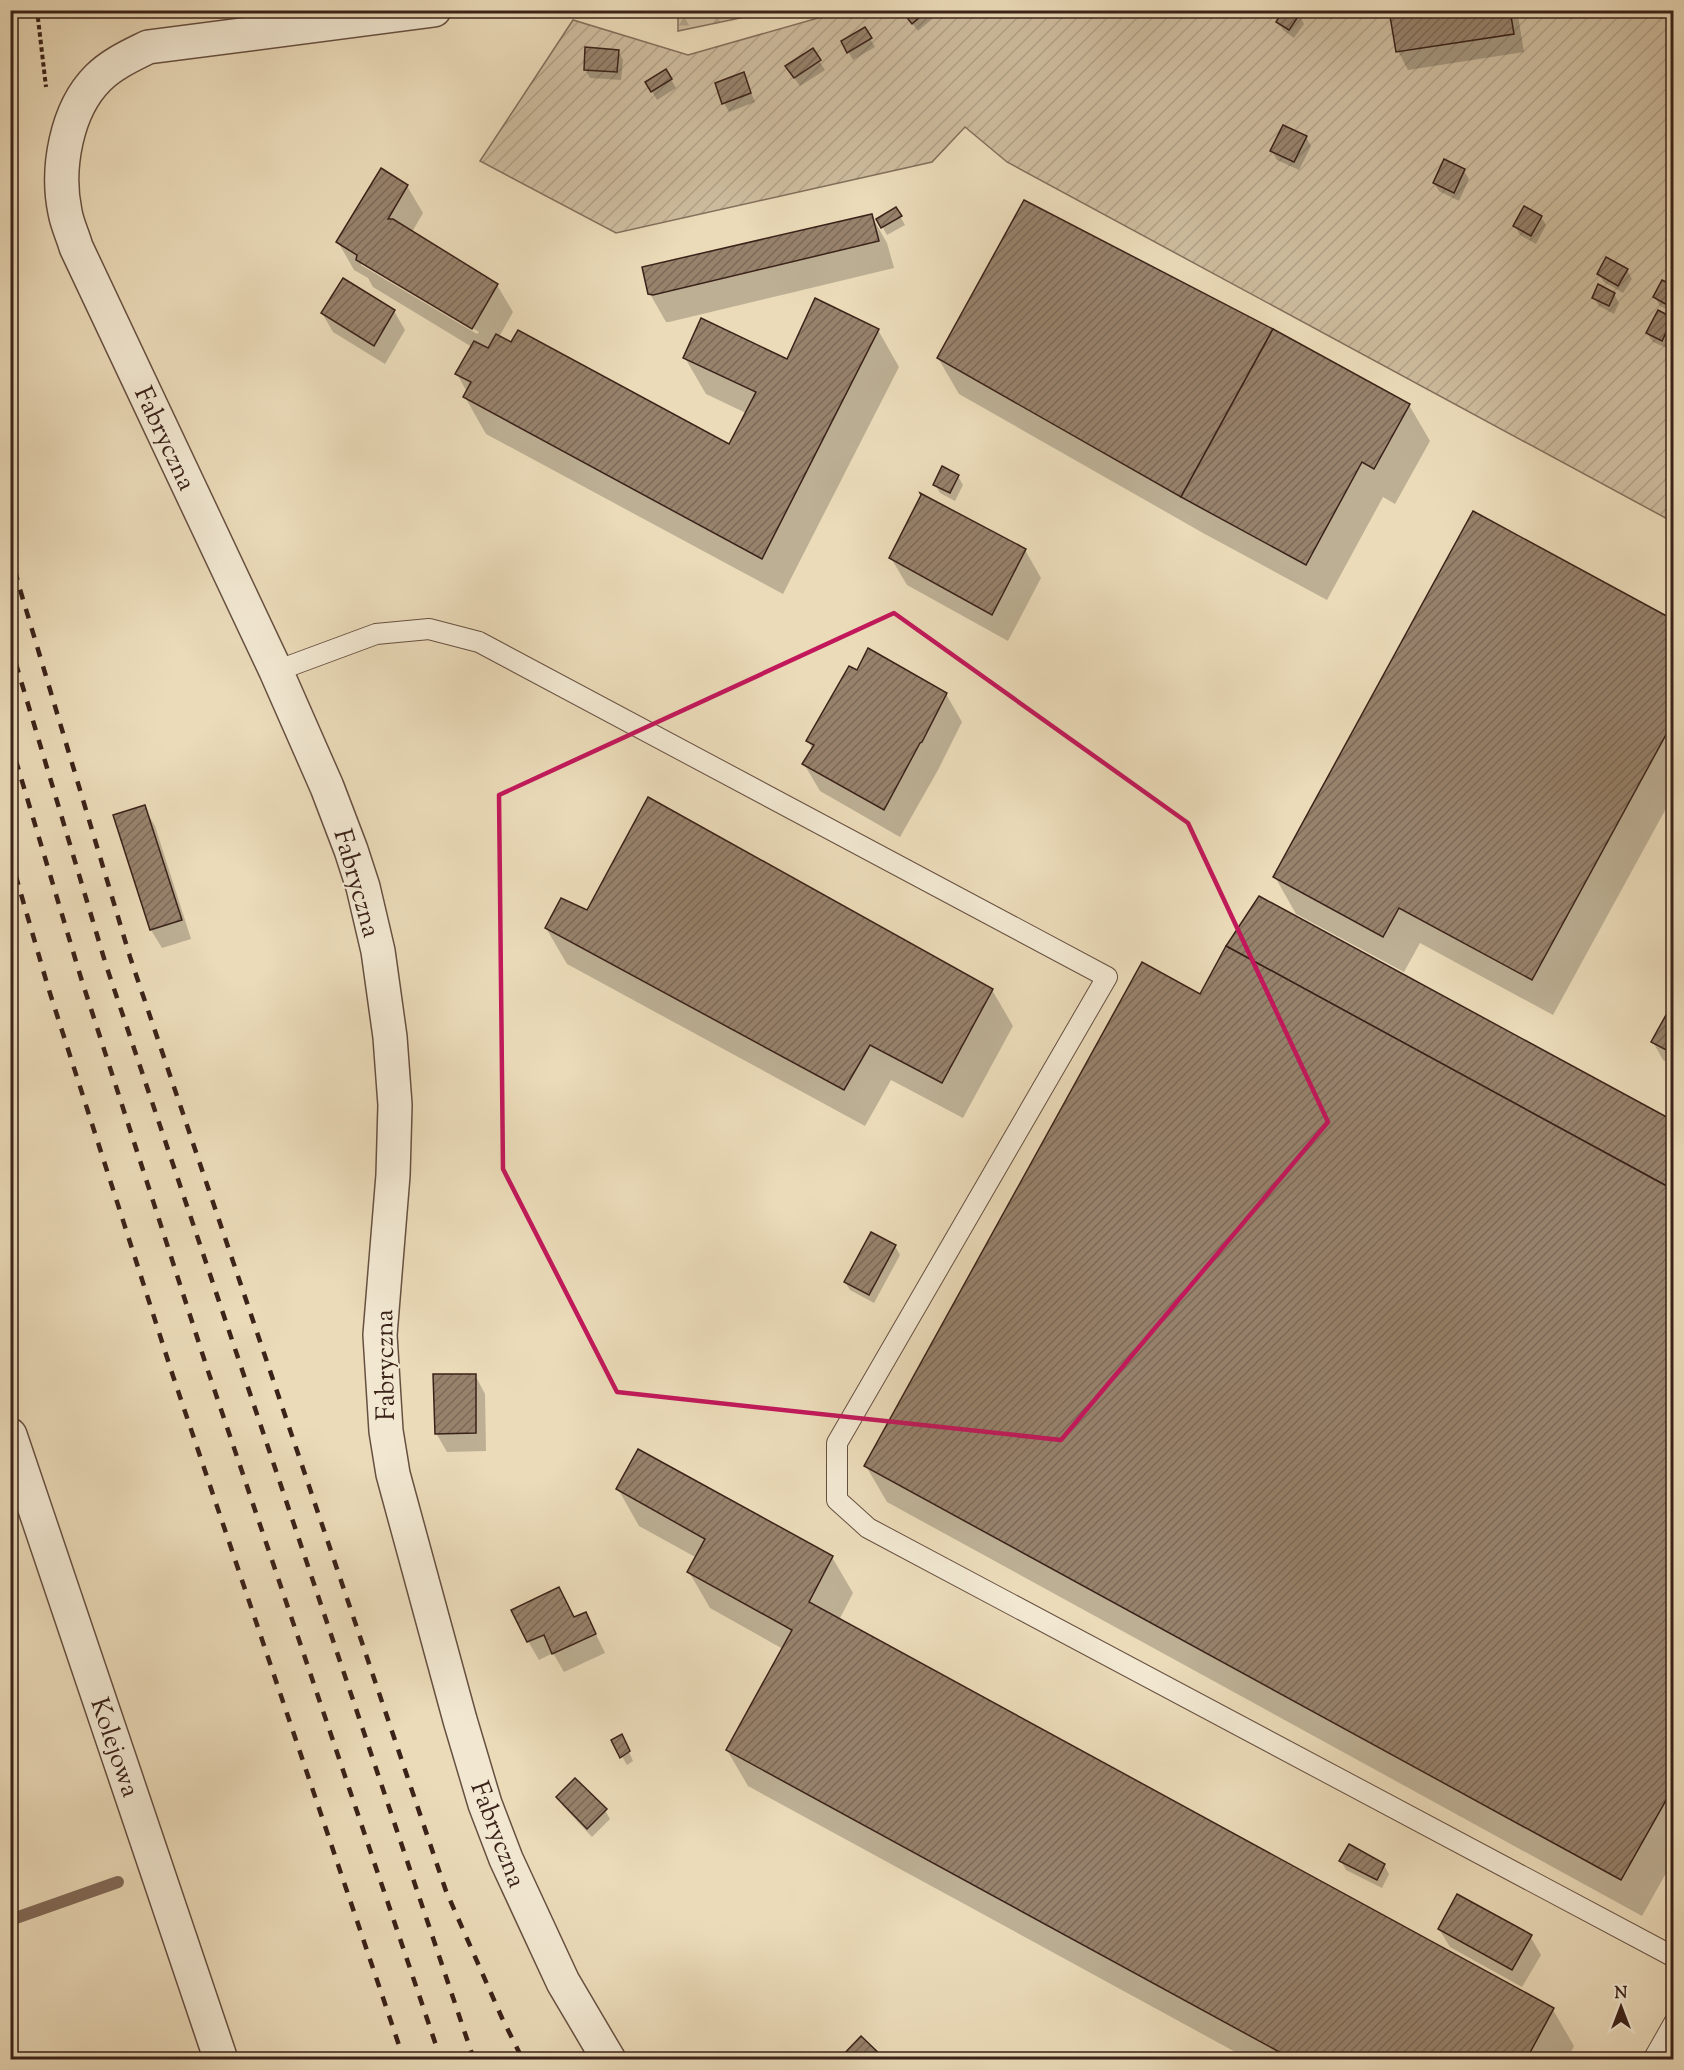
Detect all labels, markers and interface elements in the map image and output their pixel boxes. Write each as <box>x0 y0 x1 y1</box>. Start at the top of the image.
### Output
street label: Fabryczna <box>123 381 204 497</box>
street label: Fabryczna <box>323 825 389 942</box>
street label: Fabryczna <box>367 1309 406 1421</box>
street label: Kolejowa <box>79 1693 148 1802</box>
street label: Fabryczna <box>459 1776 534 1893</box>
north arrow <box>1591 1977 1651 2037</box>
text: N <box>1615 1983 1628 2006</box>

